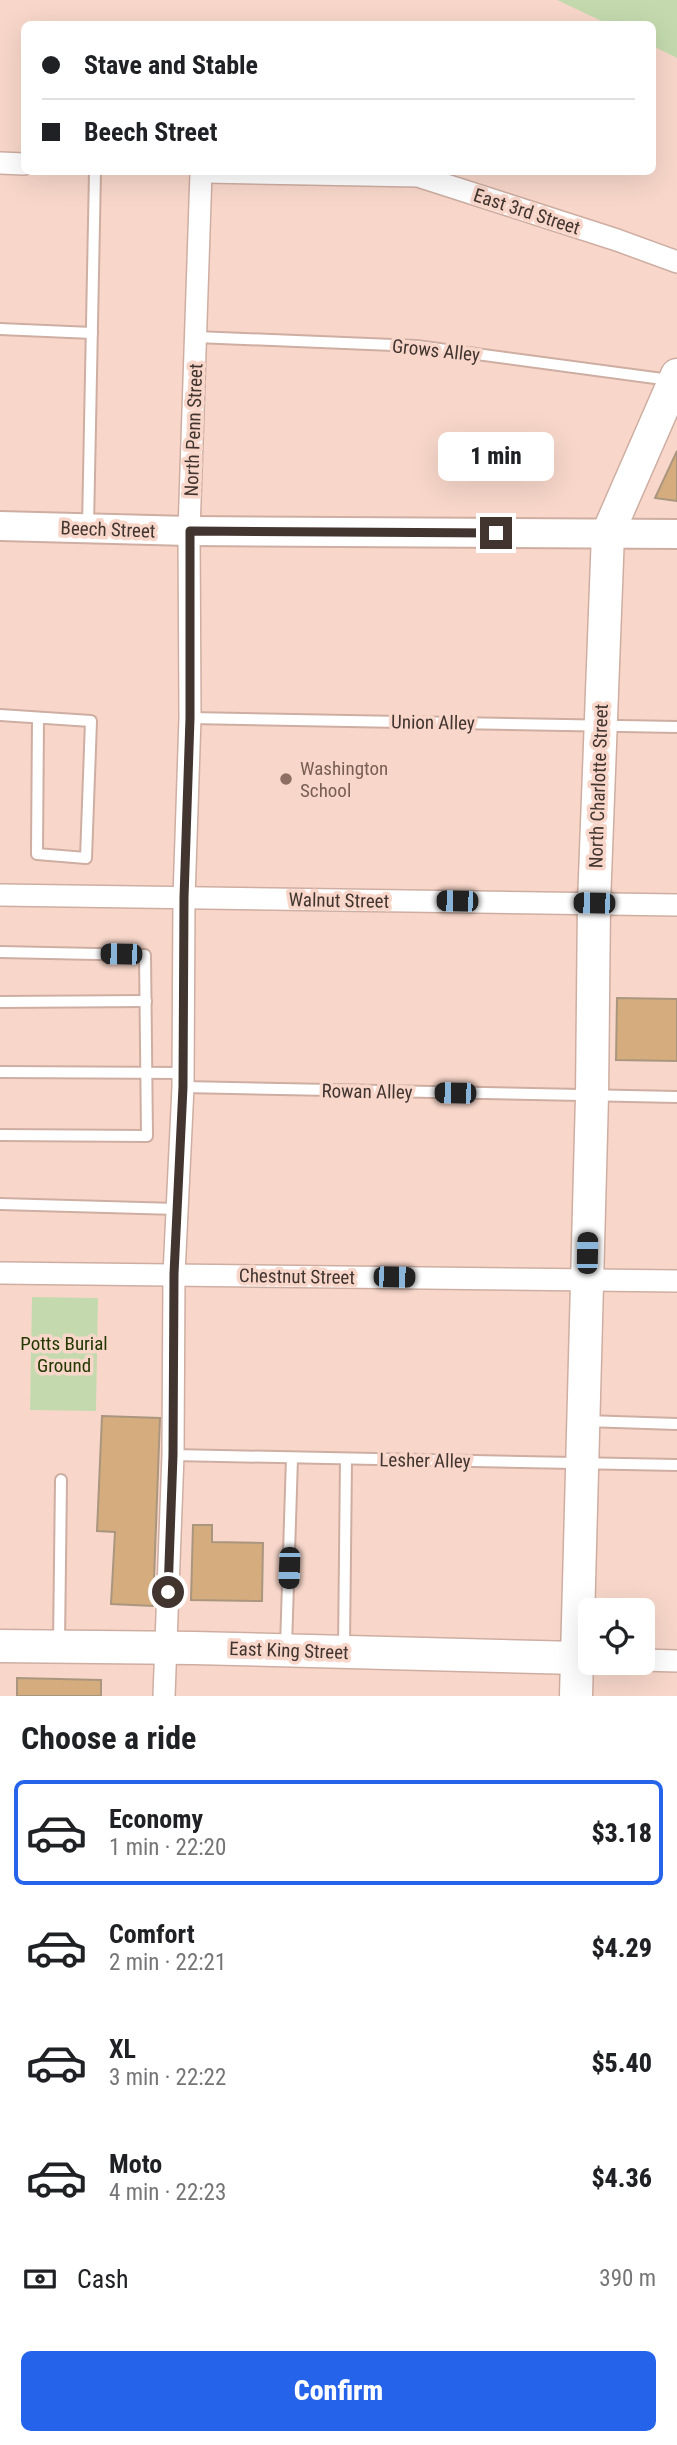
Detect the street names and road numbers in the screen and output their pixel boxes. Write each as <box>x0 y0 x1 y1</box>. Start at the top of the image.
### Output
street label: East 3rd Street <box>471 183 583 239</box>
street label: Grows Alley <box>391 334 481 367</box>
street label: North Penn Street <box>180 363 207 497</box>
street label: Beech Street <box>60 516 156 543</box>
street label: North Charlotte Street <box>584 703 613 869</box>
street label: Union Alley <box>391 710 475 735</box>
street label: Walnut Street <box>289 888 389 913</box>
street label: Rowan Alley <box>321 1079 413 1104</box>
street label: Chestnut Street <box>239 1264 355 1289</box>
street label: Lesher Alley <box>379 1448 471 1473</box>
street label: East King Street <box>229 1637 349 1664</box>

